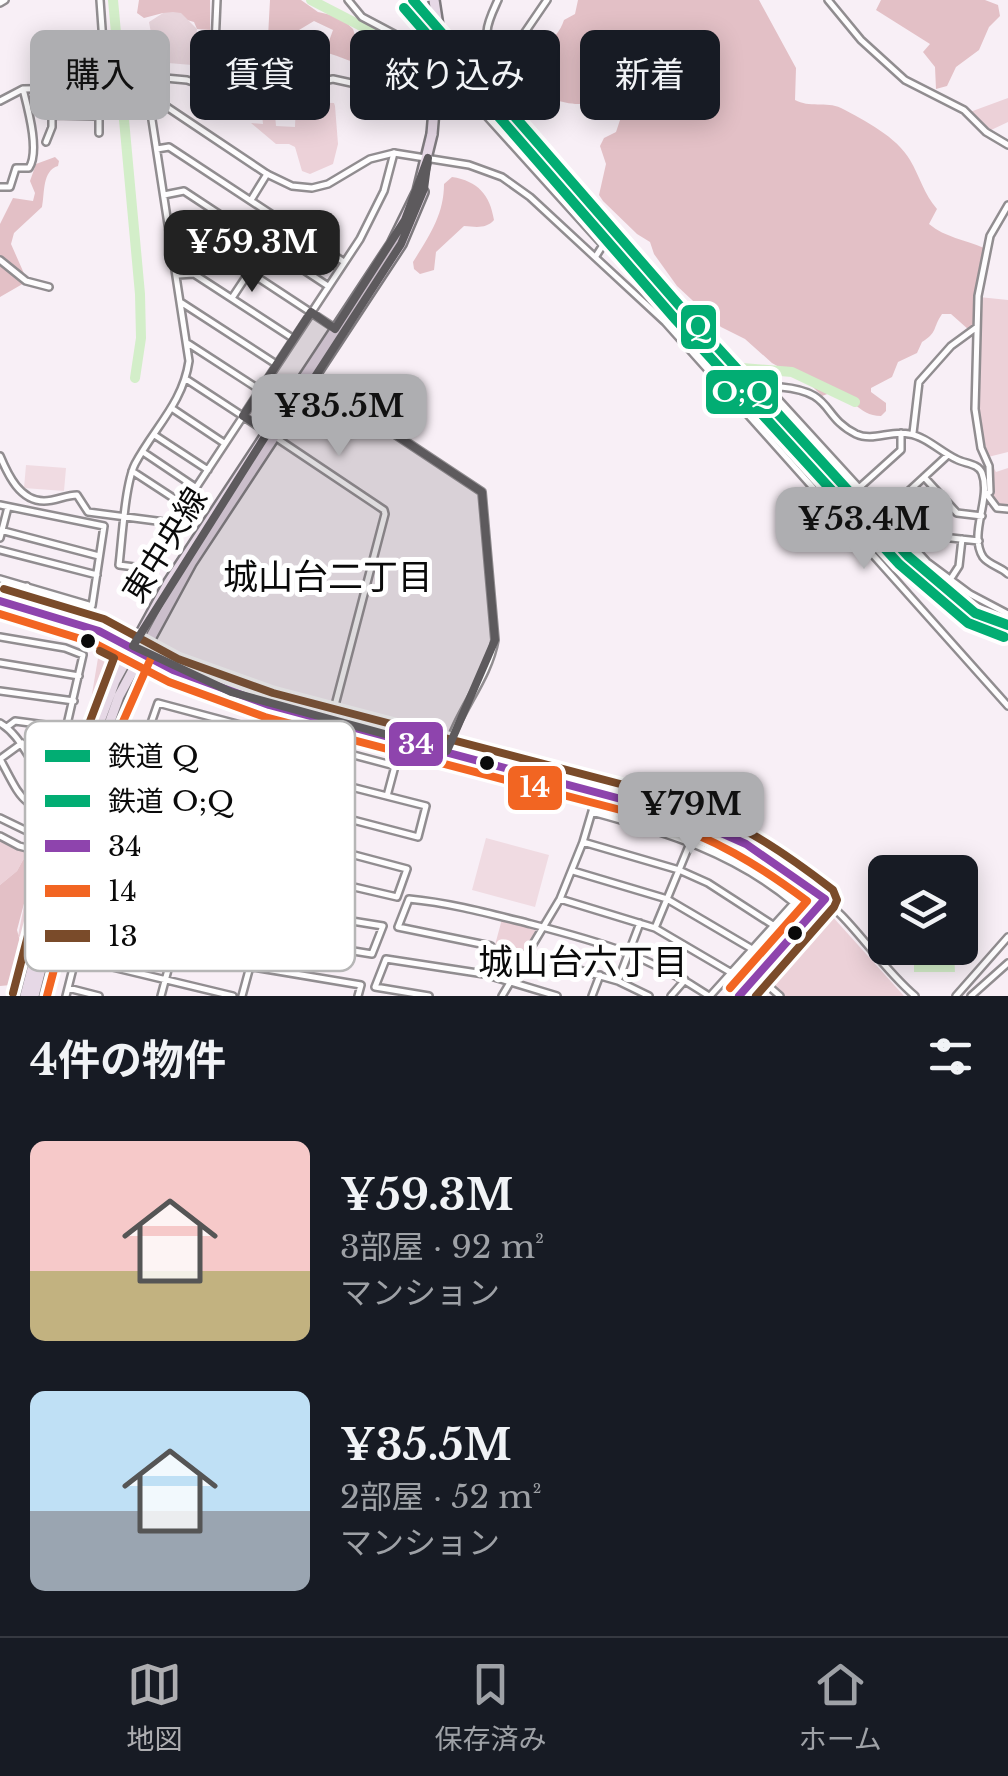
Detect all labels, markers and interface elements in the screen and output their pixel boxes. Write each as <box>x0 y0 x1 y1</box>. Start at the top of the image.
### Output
chip: 購入 <box>30 30 170 120</box>
chip: 賃貸 <box>190 30 330 120</box>
chip: 絞り込み <box>350 30 560 120</box>
chip: 新着 <box>580 30 720 120</box>
pin: ¥59.3M <box>171 210 333 295</box>
text: ¥59.3M <box>186 222 318 262</box>
line badge: Q <box>679 303 718 351</box>
text: Q <box>685 309 712 344</box>
line badge: O;Q <box>704 368 780 416</box>
pin: ¥35.5M <box>258 374 420 459</box>
text: O;Q <box>711 375 773 410</box>
text: ¥35.5M <box>274 386 404 426</box>
street label: 東中央線 <box>114 480 216 610</box>
pin: ¥53.4M <box>783 487 945 572</box>
text: ¥53.4M <box>798 499 930 539</box>
district label: 城山台二丁目 <box>223 555 433 598</box>
unlabelled marker <box>78 631 98 651</box>
line badge: 34 <box>387 720 445 768</box>
legend <box>25 721 355 971</box>
text: 34 <box>398 727 434 762</box>
text: 鉄道 Q <box>108 739 199 774</box>
unlabelled marker <box>477 753 497 773</box>
line badge: 14 <box>506 764 564 812</box>
text: 14 <box>520 770 550 805</box>
pin: ¥79M <box>632 772 750 857</box>
text: 鉄道 O;Q <box>108 784 234 819</box>
text: ¥79M <box>640 784 742 824</box>
text: 34 <box>108 829 142 864</box>
map controls <box>868 855 978 965</box>
button: layers <box>868 855 978 965</box>
text: 14 <box>108 874 137 909</box>
text: 13 <box>108 919 138 954</box>
unlabelled marker <box>785 923 805 943</box>
district label: 城山台六丁目 <box>478 940 688 983</box>
icon: filters <box>923 1029 978 1084</box>
text: 4件の物件 <box>30 1034 226 1086</box>
text: ¥59.3M <box>340 1169 514 1221</box>
icon: home <box>110 1181 230 1301</box>
text: 3部屋 · 92 m² <box>340 1227 544 1267</box>
text: マンション <box>340 1273 500 1313</box>
text: ¥35.5M <box>340 1419 512 1471</box>
icon: home <box>110 1431 230 1551</box>
text: 2部屋 · 52 m² <box>340 1477 542 1517</box>
text: マンション <box>340 1523 500 1563</box>
tab: 地図 <box>126 1657 182 1757</box>
tab: 保存済み <box>434 1657 546 1757</box>
tab: ホーム <box>799 1657 882 1757</box>

